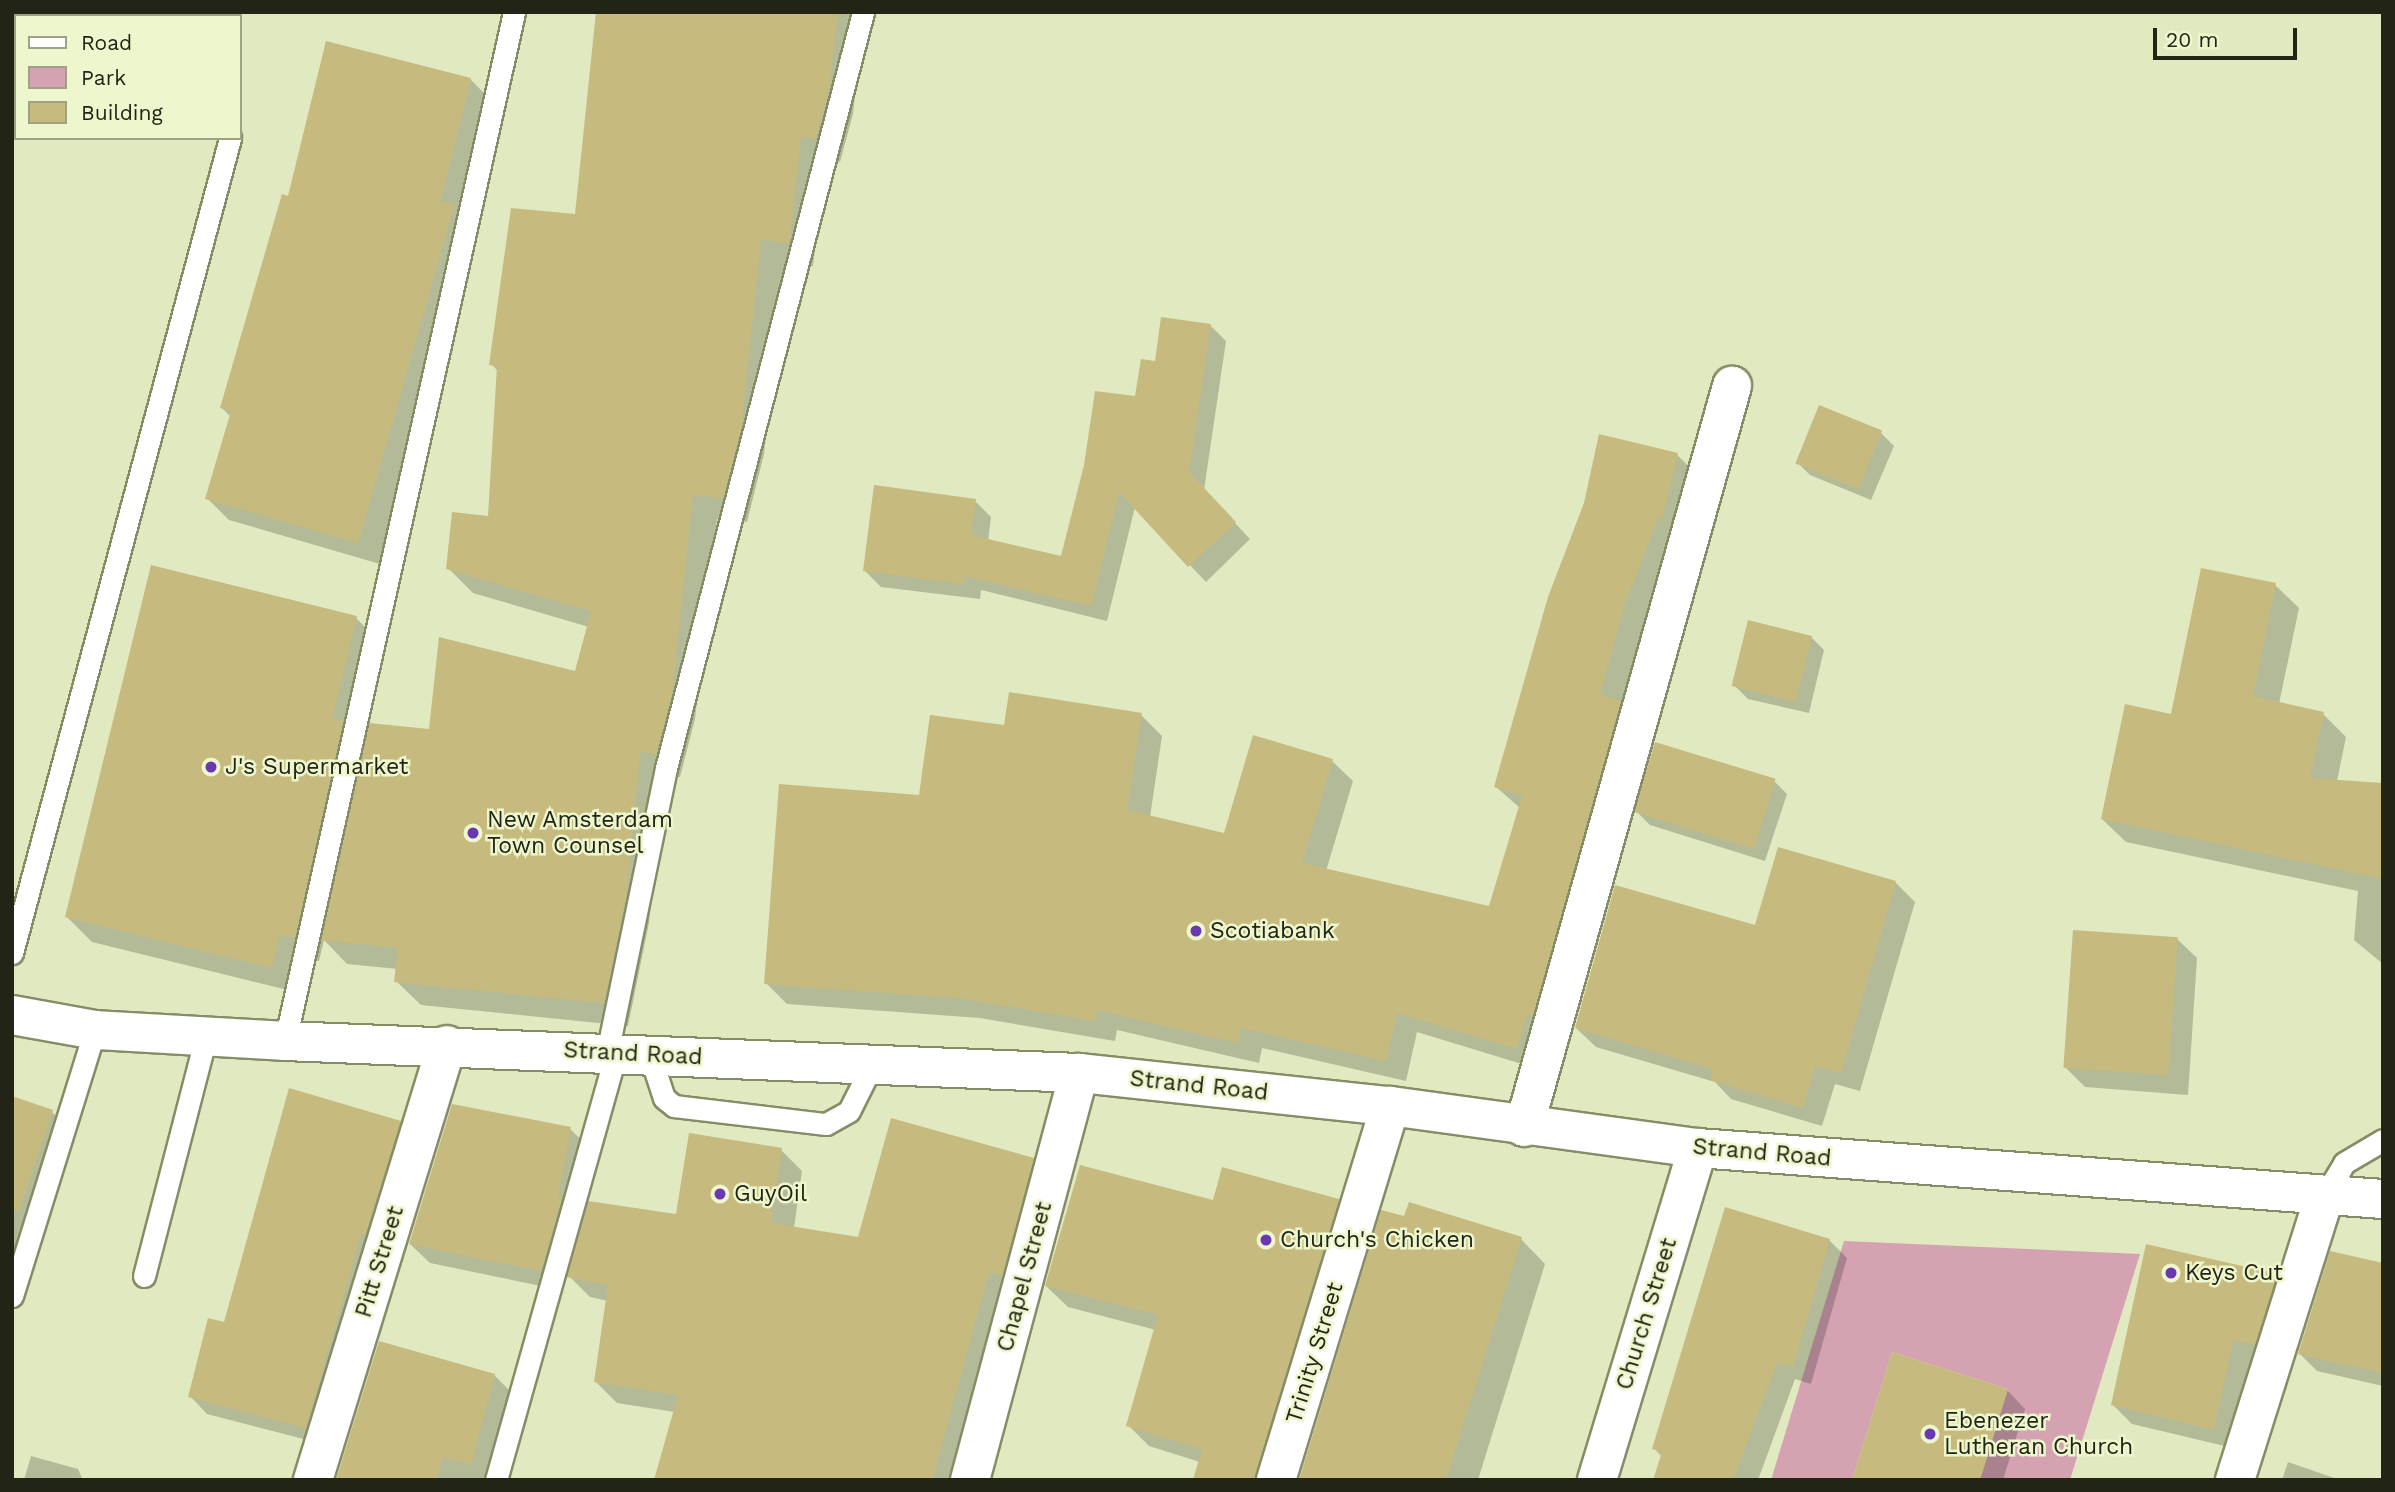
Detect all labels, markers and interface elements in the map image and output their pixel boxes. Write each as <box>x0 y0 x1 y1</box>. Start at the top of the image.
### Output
legend <box>14 14 242 140</box>
scale bar <box>2157 14 2300 58</box>
text: 20 m <box>2166 27 2218 52</box>
text: Road <box>81 30 132 55</box>
text: Park <box>81 65 126 90</box>
text: Building <box>81 100 163 125</box>
place label: J's Supermarket <box>225 753 408 781</box>
marker: J's Supermarket <box>203 759 219 775</box>
place label: New Amsterdam Town Counsel <box>487 806 674 860</box>
marker: New Amsterdam Town Counsel <box>465 825 481 841</box>
place label: Scotiabank <box>1210 917 1335 945</box>
marker: Scotiabank <box>1188 923 1204 939</box>
street label: Strand Road <box>563 1037 703 1071</box>
street label: Strand Road <box>1128 1065 1270 1107</box>
street label: Strand Road <box>1692 1133 1832 1173</box>
place label: GuyOil <box>734 1180 807 1208</box>
marker: GuyOil <box>712 1186 728 1202</box>
street label: Chapel Street <box>992 1199 1058 1355</box>
street label: Pitt Street <box>350 1203 410 1321</box>
place label: Church's Chicken <box>1280 1226 1474 1254</box>
marker: Church's Chicken <box>1258 1232 1274 1248</box>
street label: Church Street <box>1611 1235 1683 1393</box>
place label: Keys Cut <box>2185 1259 2283 1287</box>
marker: Keys Cut <box>2163 1265 2179 1281</box>
street label: Trinity Street <box>1280 1279 1350 1427</box>
place label: Ebenezer Lutheran Church <box>1944 1407 2133 1461</box>
marker: Ebenezer Lutheran Church <box>1922 1426 1938 1442</box>

